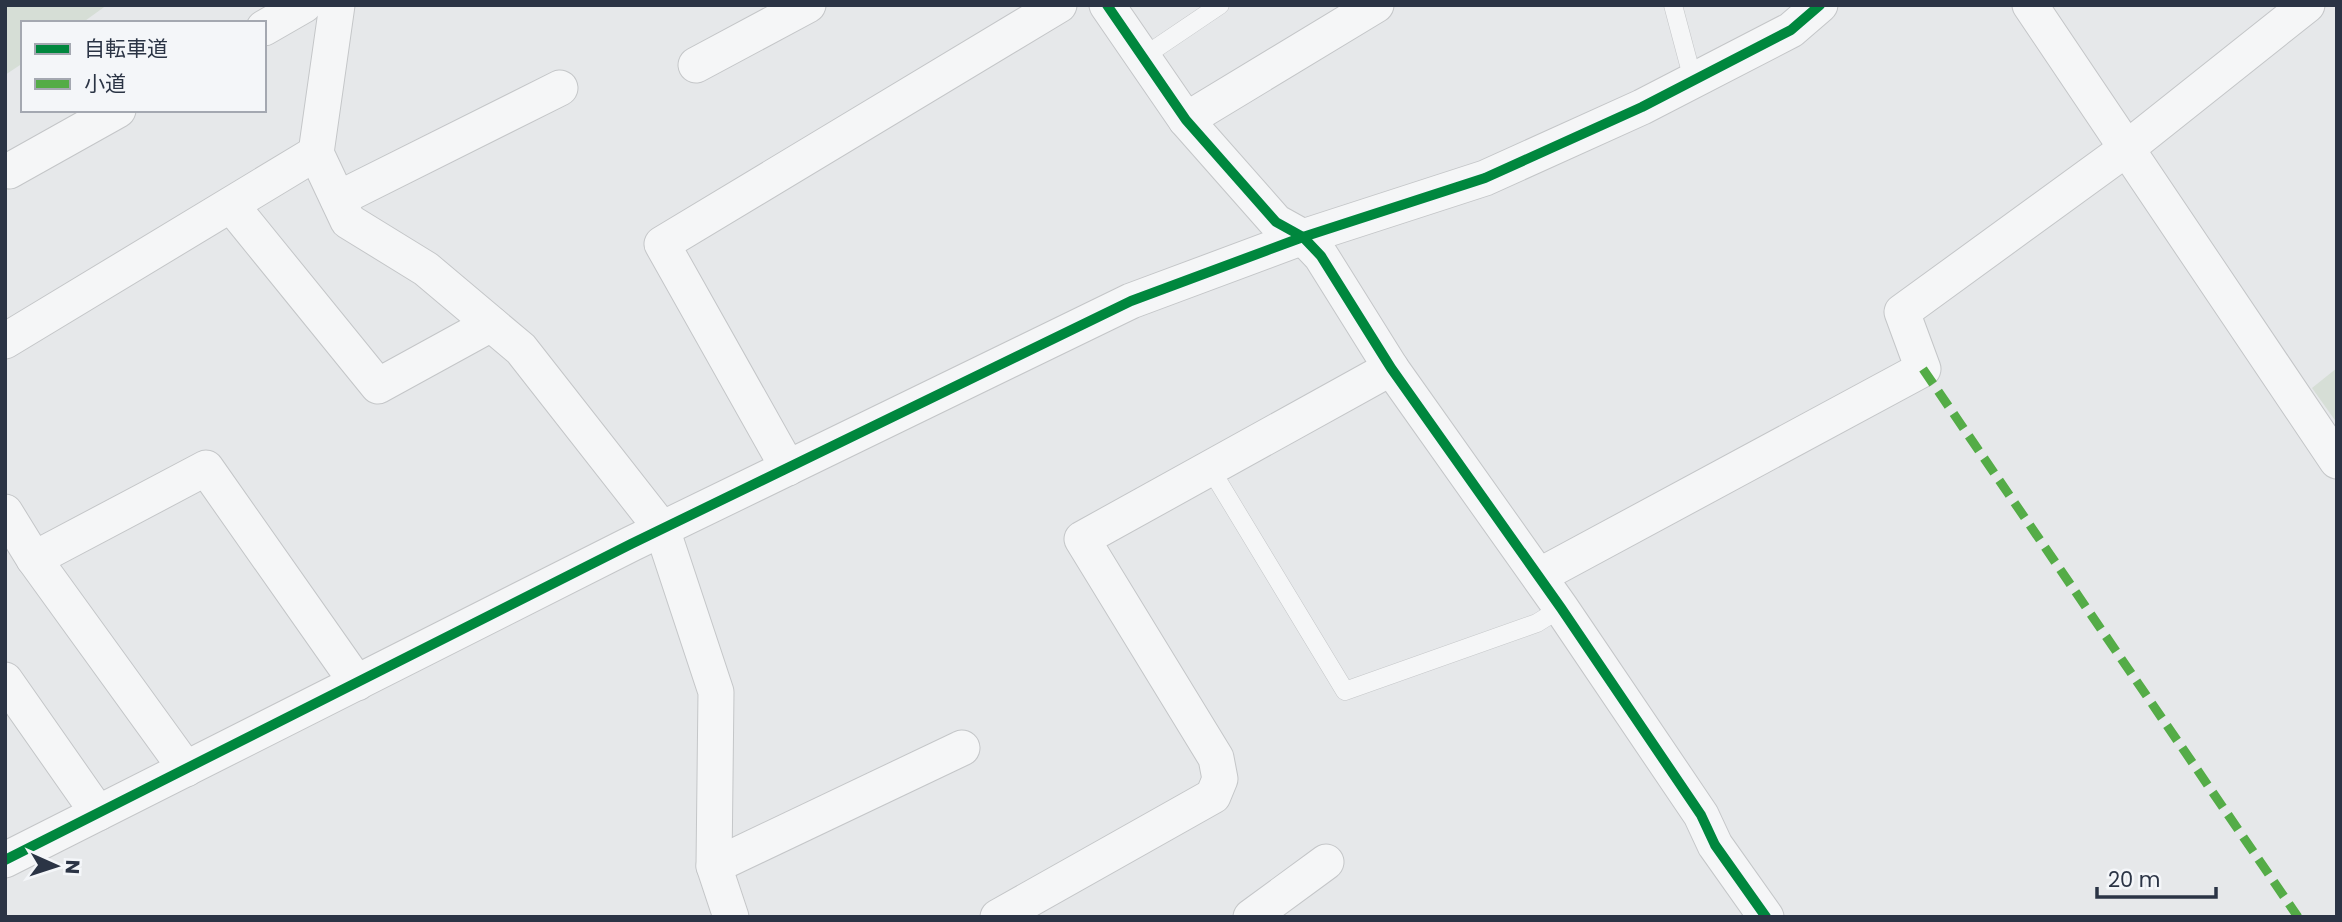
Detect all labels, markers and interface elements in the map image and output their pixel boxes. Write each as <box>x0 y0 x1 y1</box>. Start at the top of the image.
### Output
legend <box>21 21 266 112</box>
text: 自転車道 <box>84 34 168 63</box>
text: 小道 <box>84 69 126 98</box>
north arrow <box>21 831 91 901</box>
scale bar <box>2097 856 2216 900</box>
text: N <box>59 859 86 875</box>
text: 20 m <box>2108 865 2161 894</box>

